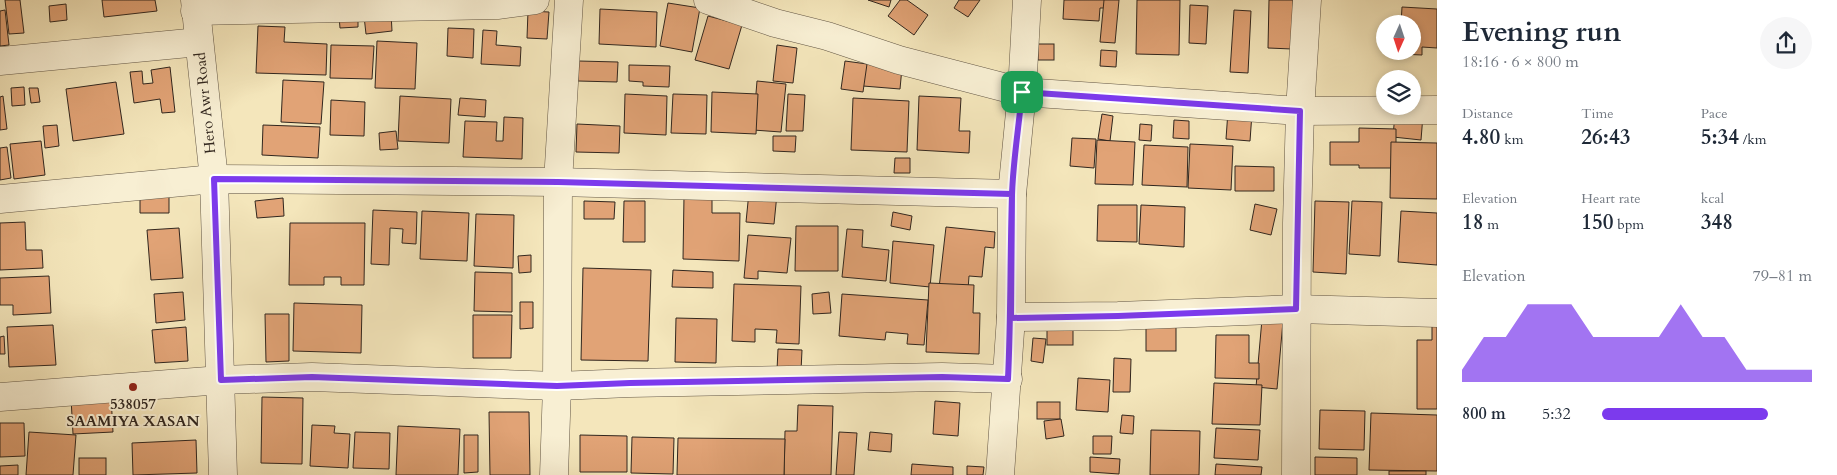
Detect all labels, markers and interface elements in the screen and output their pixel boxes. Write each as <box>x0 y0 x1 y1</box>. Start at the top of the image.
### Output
text: Evening run <box>1462 13 1621 51</box>
north arrow <box>1376 15 1421 60</box>
map controls <box>1376 15 1421 115</box>
button: share <box>1760 17 1812 69</box>
street label: Hero Awr Road <box>190 51 220 155</box>
text: 18:16 · 6 × 800 m <box>1462 51 1579 73</box>
button: layers <box>1376 70 1421 115</box>
pin <box>1001 71 1043 113</box>
icon: arrive <box>1008 78 1036 106</box>
text: Distance <box>1462 104 1513 123</box>
text: Time <box>1581 104 1614 123</box>
text: Pace <box>1701 104 1728 123</box>
text: 4.80 <box>1462 123 1500 152</box>
text: 26:43 <box>1581 123 1630 152</box>
text: 5:34 <box>1701 123 1739 152</box>
text: km <box>1500 130 1523 149</box>
text: /km <box>1739 130 1767 149</box>
text: Elevation <box>1462 189 1518 208</box>
text: Heart rate <box>1581 189 1641 208</box>
text: kcal <box>1701 189 1724 208</box>
text: 18 <box>1462 208 1484 237</box>
text: 150 <box>1581 208 1614 237</box>
text: 348 <box>1701 208 1733 237</box>
text: m <box>1484 215 1499 234</box>
text: bpm <box>1614 215 1644 234</box>
text: Elevation <box>1462 265 1526 287</box>
text: 79–81 m <box>1753 265 1812 287</box>
marker: 538057 SAAMIYA XASAN <box>127 381 139 393</box>
place label: 538057 SAAMIYA XASAN <box>67 394 199 431</box>
text: 800 m <box>1462 403 1506 425</box>
text: 5:32 <box>1542 403 1571 425</box>

